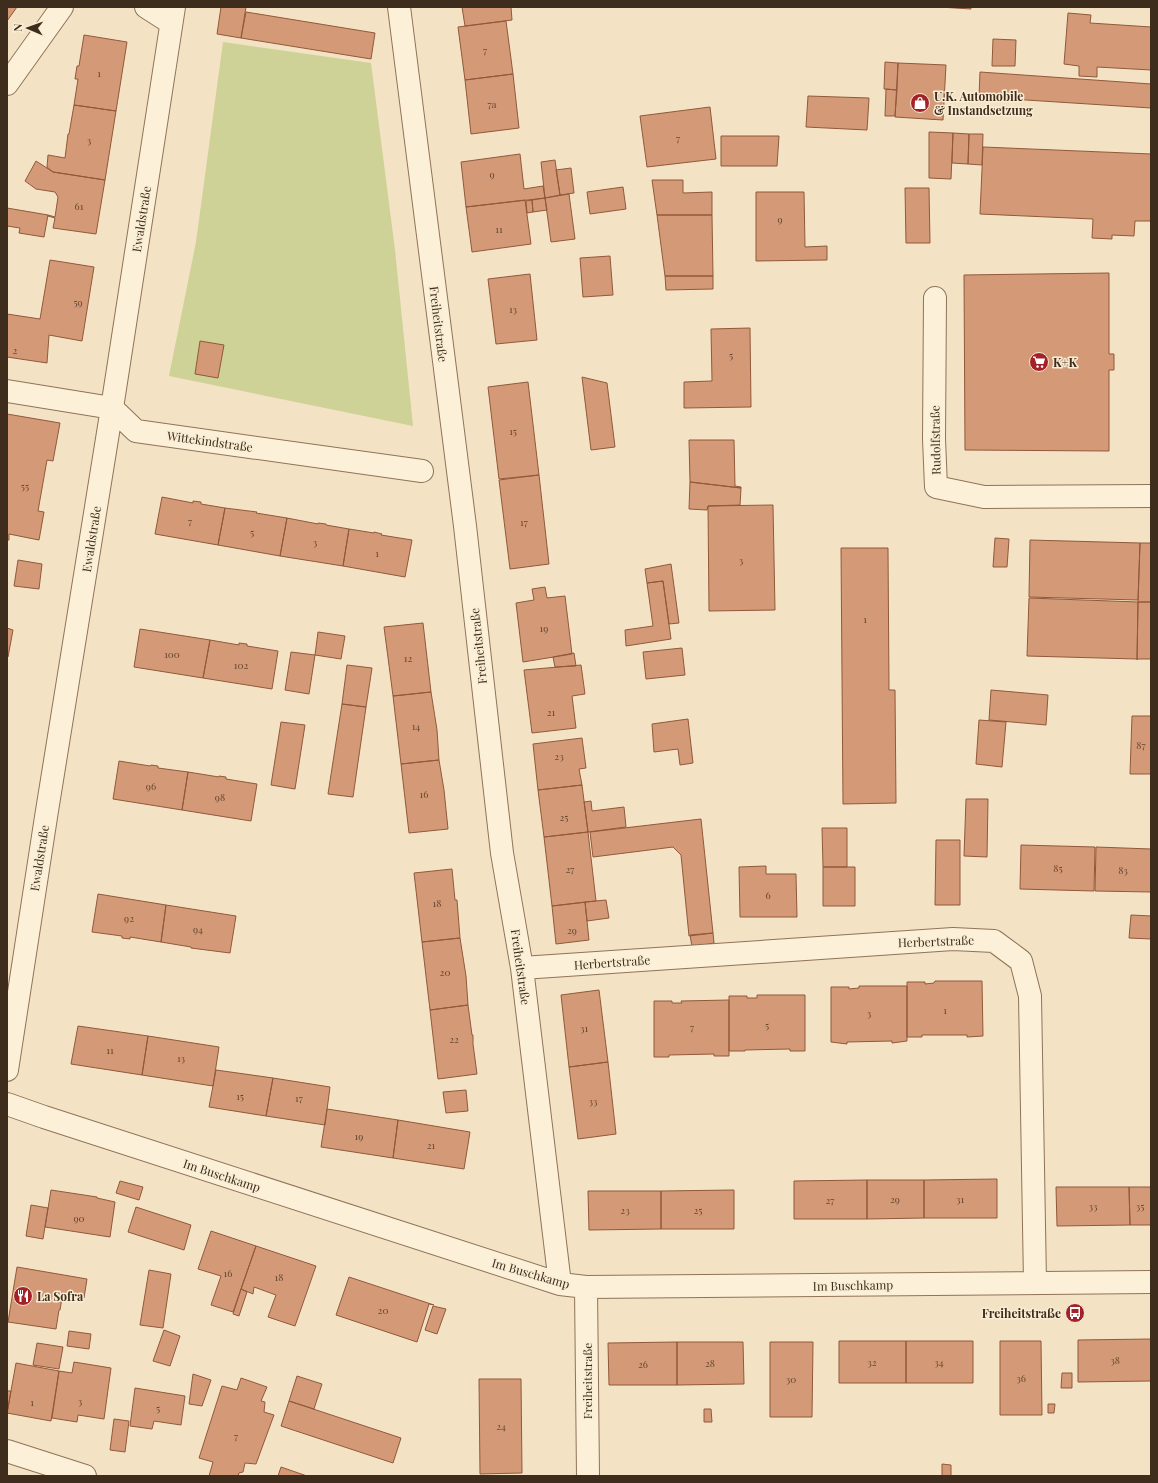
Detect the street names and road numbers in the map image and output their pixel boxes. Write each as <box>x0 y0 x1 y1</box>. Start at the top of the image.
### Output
street label: Ewaldstraße <box>128 185 154 253</box>
street label: Freiheitstraße <box>426 285 452 363</box>
street label: Rudolfstraße <box>926 405 944 475</box>
street label: Wittekindstraße <box>165 427 254 455</box>
street label: Ewaldstraße <box>78 505 104 573</box>
street label: Freiheitstraße <box>466 607 490 685</box>
street label: Ewaldstraße <box>26 824 52 892</box>
street label: Freiheitstraße <box>508 928 534 1006</box>
street label: Herbertstraße <box>898 932 974 950</box>
street label: Herbertstraße <box>573 951 651 973</box>
street label: Im Buschkamp <box>181 1155 263 1195</box>
street label: Im Buschkamp <box>490 1254 572 1292</box>
street label: Im Buschkamp <box>813 1276 893 1294</box>
street label: Freiheitstraße <box>579 1343 595 1419</box>

